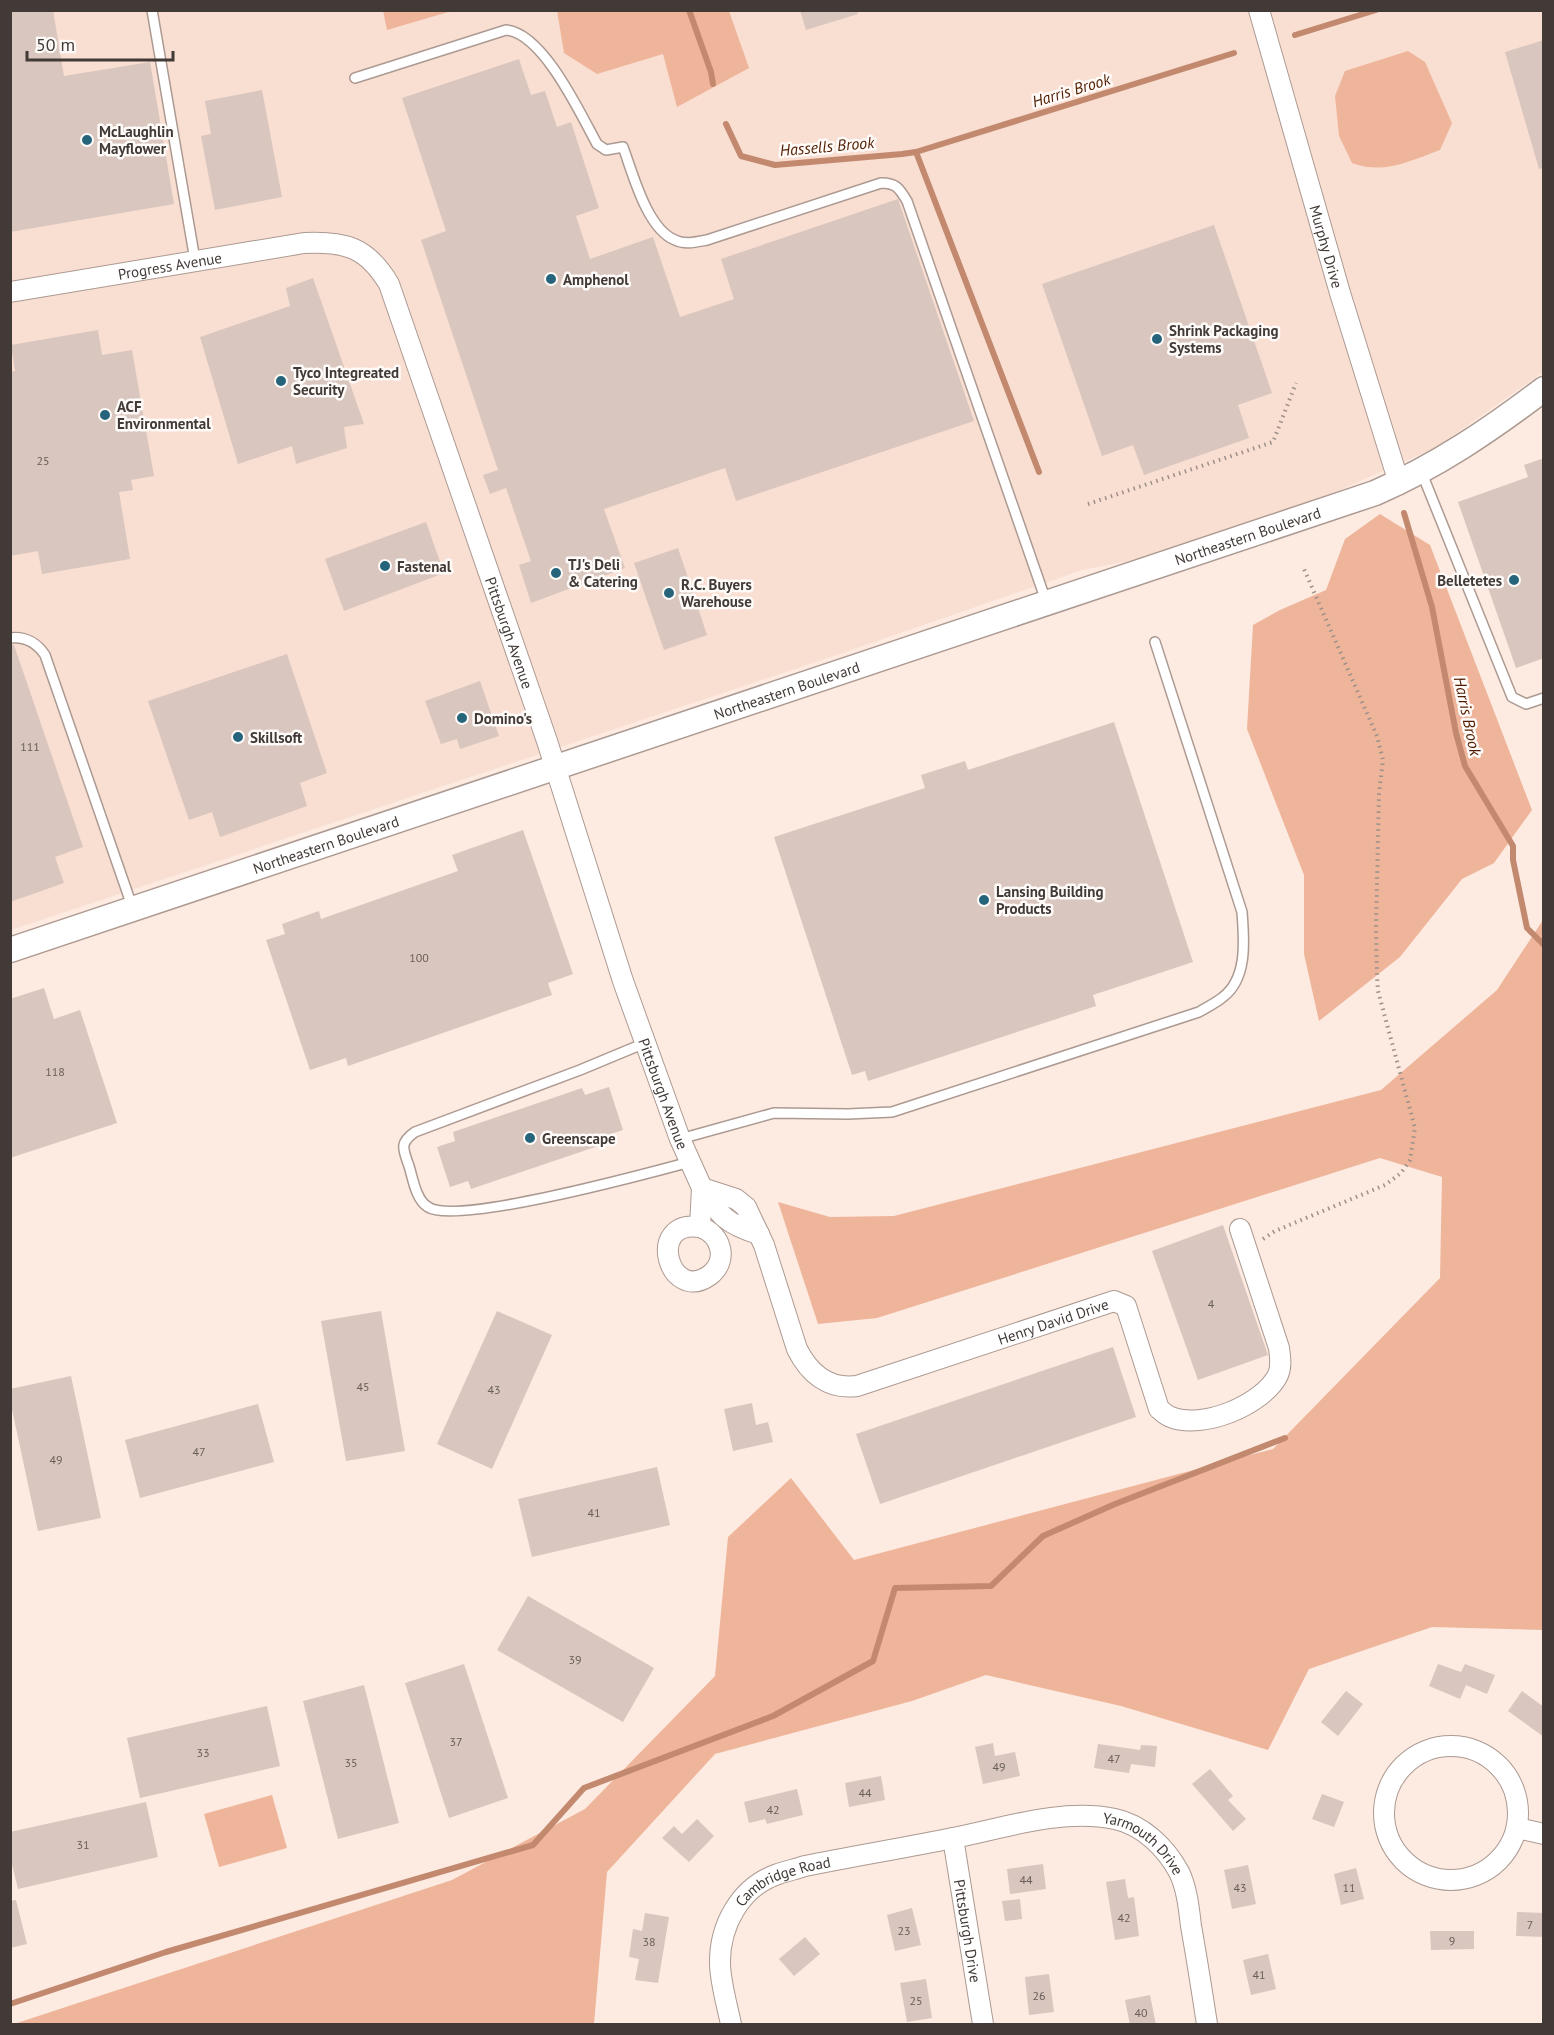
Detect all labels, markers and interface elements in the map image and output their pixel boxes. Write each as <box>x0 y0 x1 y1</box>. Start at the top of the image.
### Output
scale bar <box>27 24 172 62</box>
text: 50 m <box>36 33 75 56</box>
water label: Harris Brook <box>1030 68 1113 111</box>
place label: McLaughlin Mayflower <box>99 122 174 158</box>
water label: Hassells Brook <box>779 132 876 160</box>
marker: McLaughlin Mayflower <box>80 133 94 147</box>
street label: Murphy Drive <box>1306 203 1348 290</box>
street label: Progress Avenue <box>116 247 223 283</box>
place label: Amphenol <box>563 270 629 289</box>
marker: Amphenol <box>544 272 558 286</box>
place label: Shrink Packaging Systems <box>1169 321 1279 357</box>
marker: Shrink Packaging Systems <box>1150 332 1164 346</box>
place label: Tyco Integreated Security <box>293 363 399 399</box>
marker: Tyco Integreated Security <box>274 374 288 388</box>
place label: ACF Environmental <box>117 397 211 433</box>
marker: ACF Environmental <box>98 408 112 422</box>
house number: 25 <box>36 453 50 468</box>
street label: Northeastern Boulevard <box>1172 502 1323 569</box>
place label: TJ's Deli & Catering <box>568 555 638 591</box>
place label: Fastenal <box>397 557 452 576</box>
marker: Fastenal <box>378 559 392 573</box>
marker: TJ's Deli & Catering <box>549 566 563 580</box>
place label: Belletetes <box>1437 571 1502 590</box>
marker: Belletetes <box>1507 573 1521 587</box>
street label: Pittsburgh Avenue <box>481 574 538 691</box>
place label: R.C. Buyers Warehouse <box>681 575 752 611</box>
marker: R.C. Buyers Warehouse <box>662 586 676 600</box>
street label: Northeastern Boulevard <box>711 657 862 723</box>
water label: Harris Brook <box>1450 675 1486 758</box>
place label: Domino's <box>474 709 532 728</box>
marker: Domino's <box>455 711 469 725</box>
place label: Skillsoft <box>250 728 303 747</box>
marker: Skillsoft <box>231 730 245 744</box>
house number: 111 <box>20 739 40 754</box>
street label: Northeastern Boulevard <box>250 811 401 878</box>
place label: Lansing Building Products <box>996 882 1103 918</box>
marker: Lansing Building Products <box>977 893 991 907</box>
house number: 100 <box>409 950 429 965</box>
street label: Pittsburgh Avenue <box>635 1035 693 1152</box>
house number: 118 <box>45 1064 65 1079</box>
place label: Greenscape <box>542 1129 616 1148</box>
marker: Greenscape <box>523 1131 537 1145</box>
street label: Henry David Drive <box>995 1294 1111 1348</box>
house number: 4 <box>1208 1296 1215 1311</box>
house number: 45 <box>356 1379 370 1394</box>
house number: 43 <box>487 1382 501 1397</box>
house number: 47 <box>192 1444 206 1459</box>
house number: 49 <box>49 1452 63 1467</box>
house number: 41 <box>587 1505 601 1520</box>
house number: 39 <box>568 1652 582 1667</box>
house number: 37 <box>449 1734 463 1749</box>
house number: 33 <box>196 1745 210 1760</box>
house number: 47 <box>1107 1751 1121 1766</box>
house number: 35 <box>344 1755 358 1770</box>
house number: 49 <box>992 1759 1006 1774</box>
house number: 44 <box>858 1785 872 1800</box>
house number: 42 <box>766 1802 780 1817</box>
street label: Yarmouth Drive <box>1102 1808 1188 1878</box>
house number: 31 <box>76 1837 90 1852</box>
street label: Cambridge Road <box>731 1852 832 1910</box>
house number: 44 <box>1019 1872 1033 1887</box>
street label: Pittsburgh Drive <box>950 1878 986 1984</box>
house number: 43 <box>1233 1880 1247 1895</box>
house number: 11 <box>1342 1880 1356 1895</box>
house number: 42 <box>1117 1910 1131 1925</box>
house number: 7 <box>1527 1917 1533 1932</box>
house number: 23 <box>897 1923 911 1938</box>
house number: 9 <box>1449 1933 1455 1948</box>
house number: 38 <box>642 1934 656 1949</box>
house number: 41 <box>1252 1967 1266 1982</box>
house number: 26 <box>1032 1988 1046 2003</box>
house number: 25 <box>909 1993 923 2008</box>
house number: 40 <box>1134 2005 1148 2020</box>

